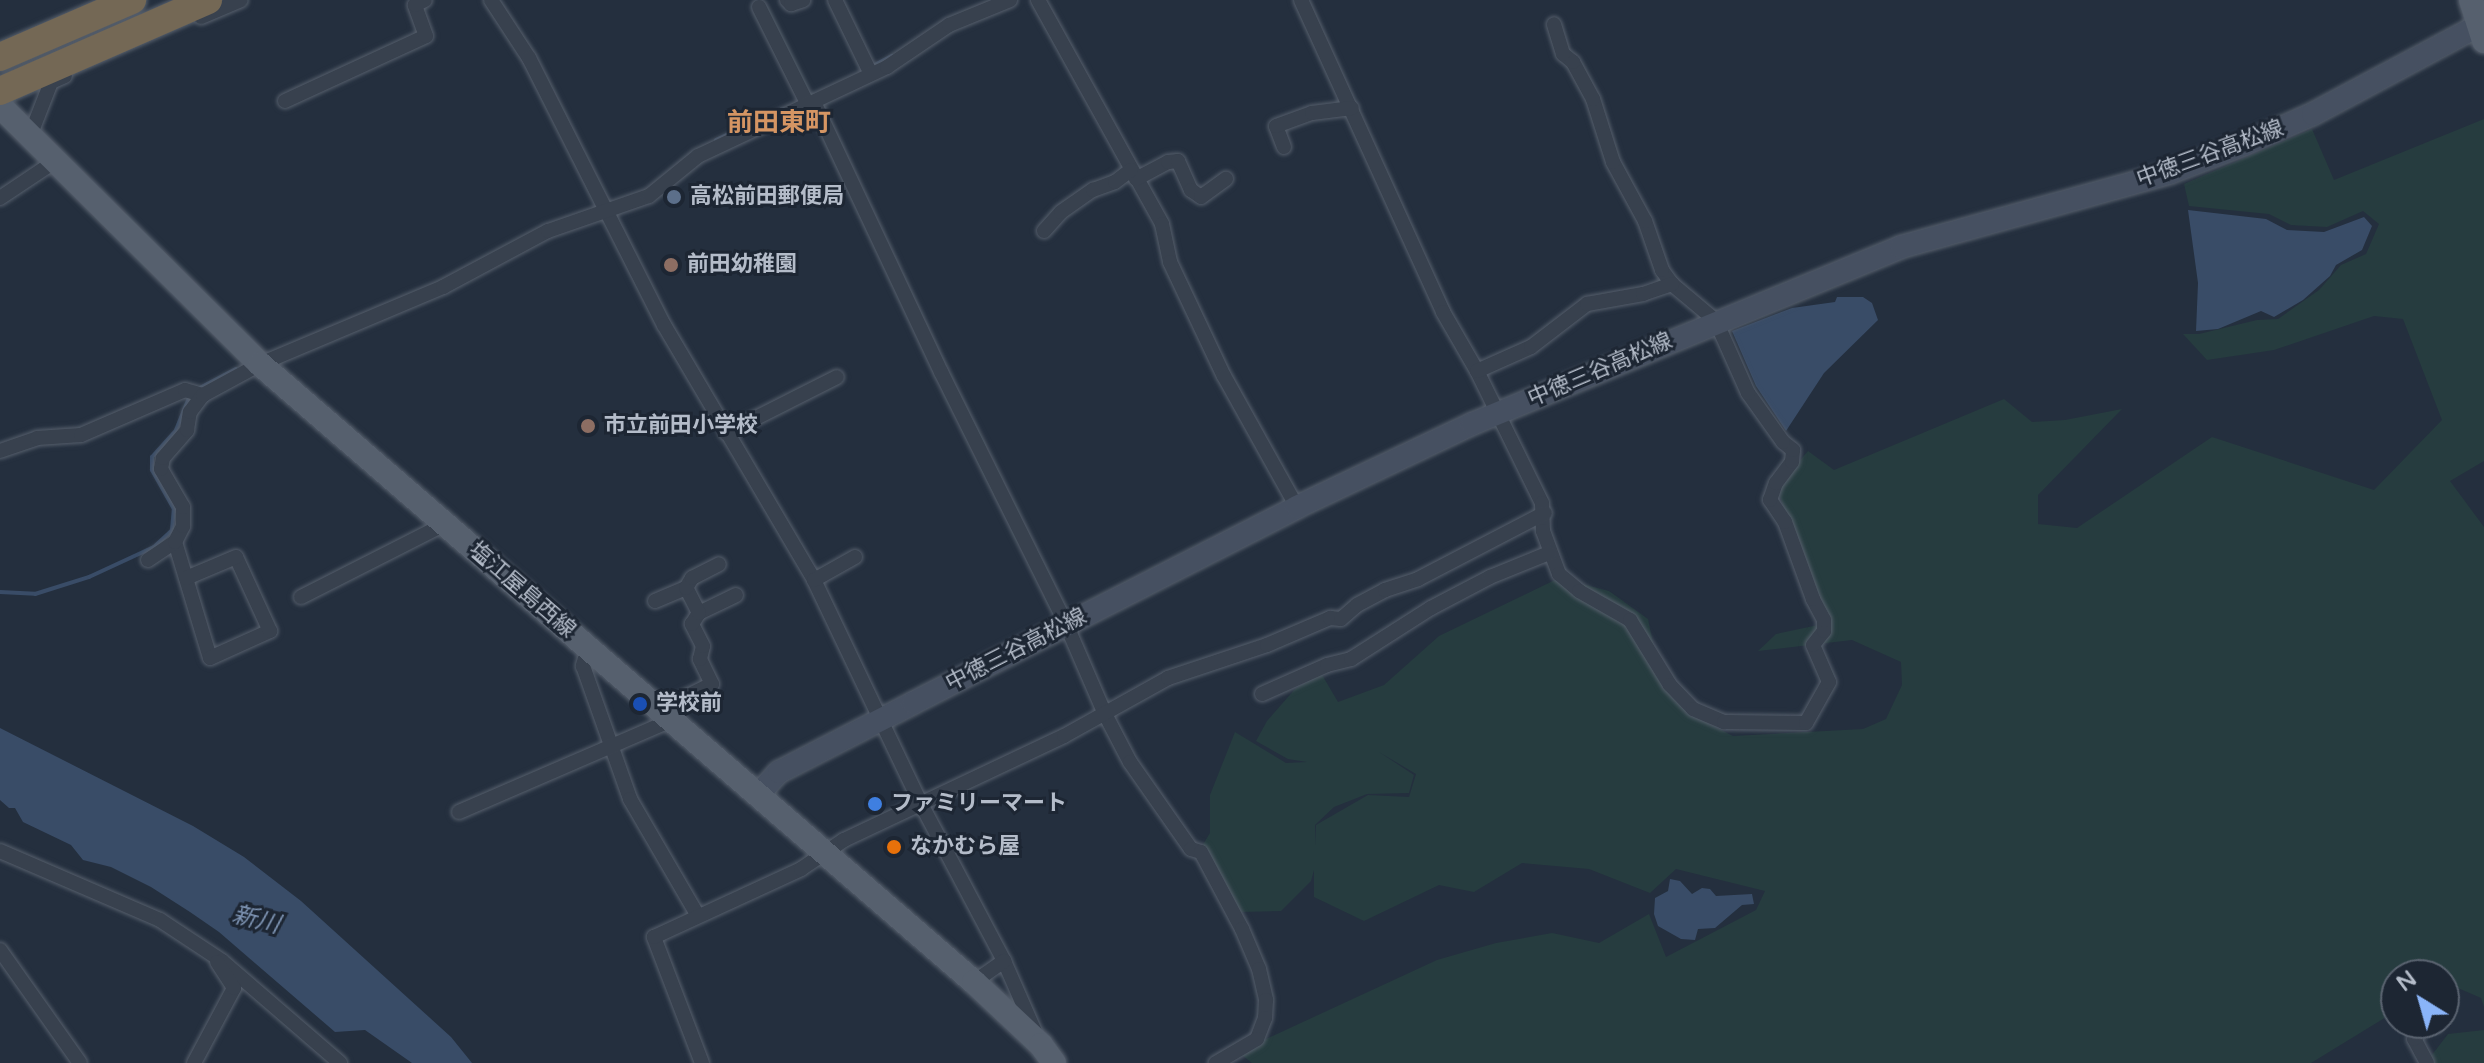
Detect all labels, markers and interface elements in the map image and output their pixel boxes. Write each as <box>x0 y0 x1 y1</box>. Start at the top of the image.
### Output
district label: 前田東町 <box>727 107 831 139</box>
street label: 中徳三谷高松線 <box>2133 115 2287 193</box>
place label: 高松前田郵便局 <box>690 184 844 210</box>
marker: 高松前田郵便局 <box>665 188 683 206</box>
place label: 前田幼稚園 <box>687 252 797 278</box>
marker: 前田幼稚園 <box>662 256 680 274</box>
street label: 中徳三谷高松線 <box>1524 328 1676 412</box>
place label: 市立前田小学校 <box>604 413 758 439</box>
marker: 市立前田小学校 <box>579 417 597 435</box>
street label: 塩江屋島西線 <box>464 537 580 643</box>
street label: 中徳三谷高松線 <box>941 603 1091 697</box>
place label: 学校前 <box>656 691 722 717</box>
marker: 学校前 <box>631 695 649 713</box>
place label: ファミリーマート <box>891 791 1067 817</box>
marker: ファミリーマート <box>866 795 884 813</box>
place label: なかむら屋 <box>910 834 1020 860</box>
marker: なかむら屋 <box>885 838 903 856</box>
water label: 新川 <box>229 900 283 940</box>
north arrow <box>2380 959 2460 1039</box>
text: N <box>2392 966 2422 997</box>

